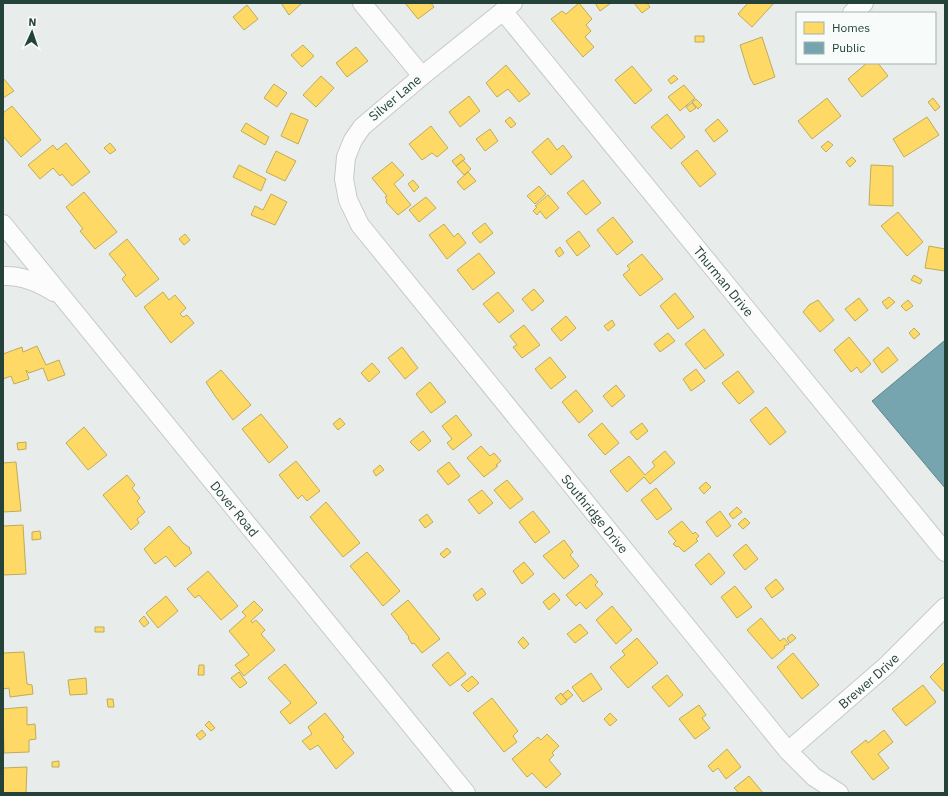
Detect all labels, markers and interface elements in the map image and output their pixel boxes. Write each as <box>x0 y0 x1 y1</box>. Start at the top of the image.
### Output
north arrow <box>12 12 52 52</box>
legend <box>796 12 936 64</box>
text: N <box>28 15 37 29</box>
text: Homes <box>832 20 870 35</box>
text: Public <box>832 40 865 55</box>
street label: Silver Lane <box>365 71 425 125</box>
street label: Thurman Drive <box>690 243 758 320</box>
street label: Southridge Drive <box>558 471 632 557</box>
street label: Dover Road <box>207 477 262 540</box>
street label: Brewer Drive <box>835 649 903 712</box>

